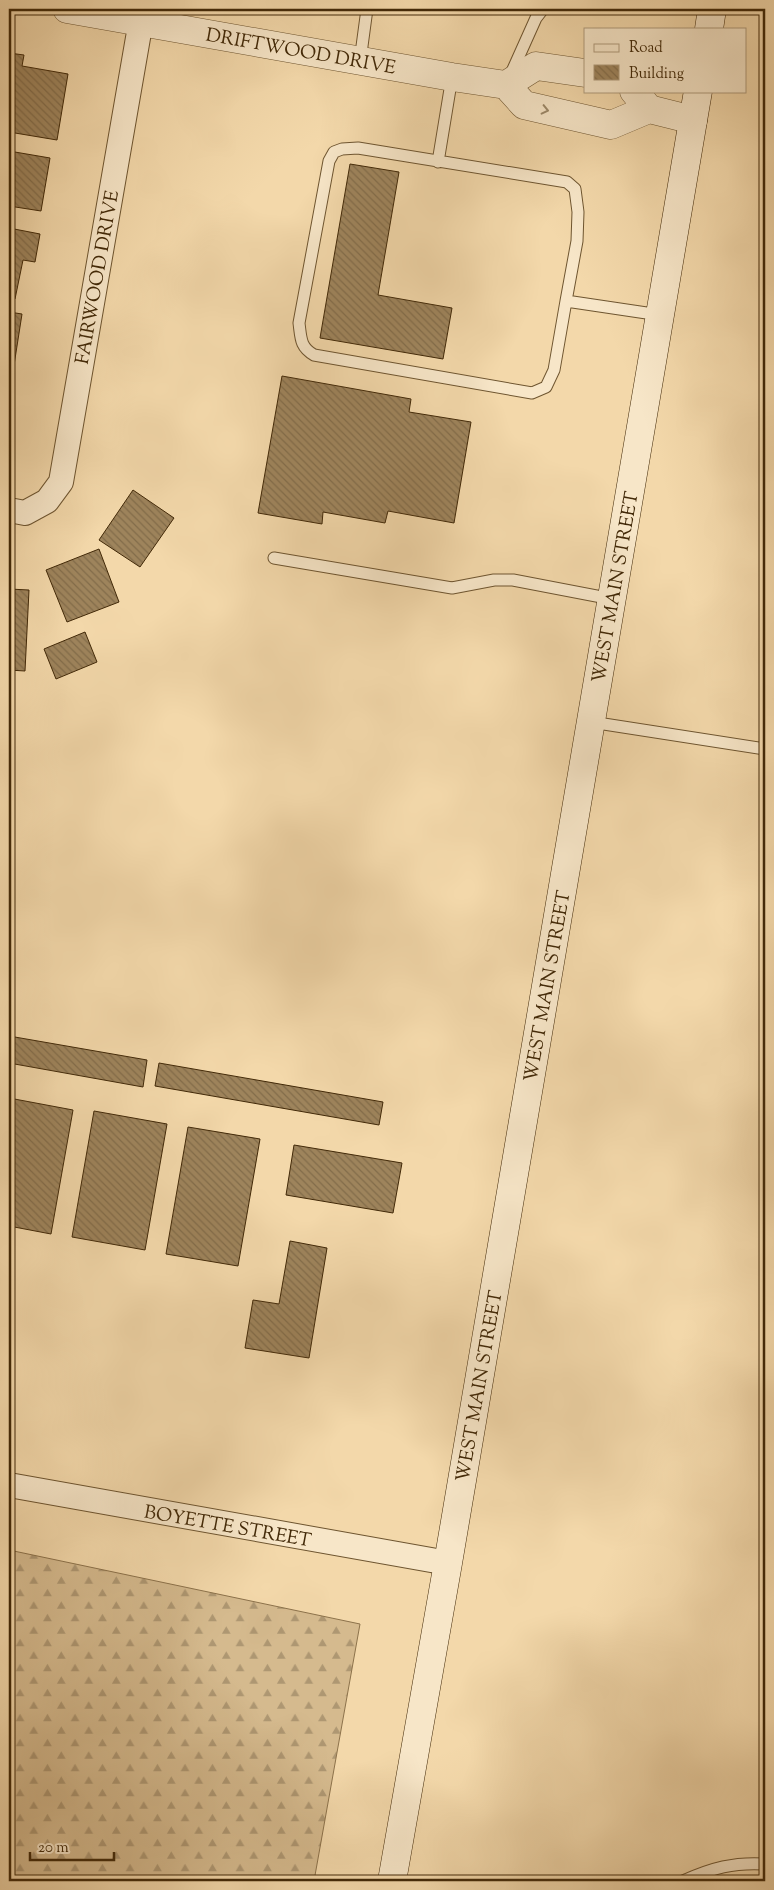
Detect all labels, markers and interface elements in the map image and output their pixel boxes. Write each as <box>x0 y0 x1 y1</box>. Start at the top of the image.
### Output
street label: DRIFTWOOD DRIVE <box>203 22 398 83</box>
legend <box>584 28 746 92</box>
text: Road <box>629 38 663 59</box>
text: Building <box>629 64 684 85</box>
one-way arrow <box>541 104 549 115</box>
street label: FAIRWOOD DRIVE <box>70 188 127 367</box>
street label: WEST MAIN STREET <box>586 489 647 685</box>
street label: WEST MAIN STREET <box>518 888 579 1084</box>
street label: WEST MAIN STREET <box>450 1288 511 1484</box>
street label: BOYETTE STREET <box>142 1499 313 1555</box>
scale bar <box>30 1830 114 1862</box>
text: 20 m <box>38 1838 69 1859</box>

